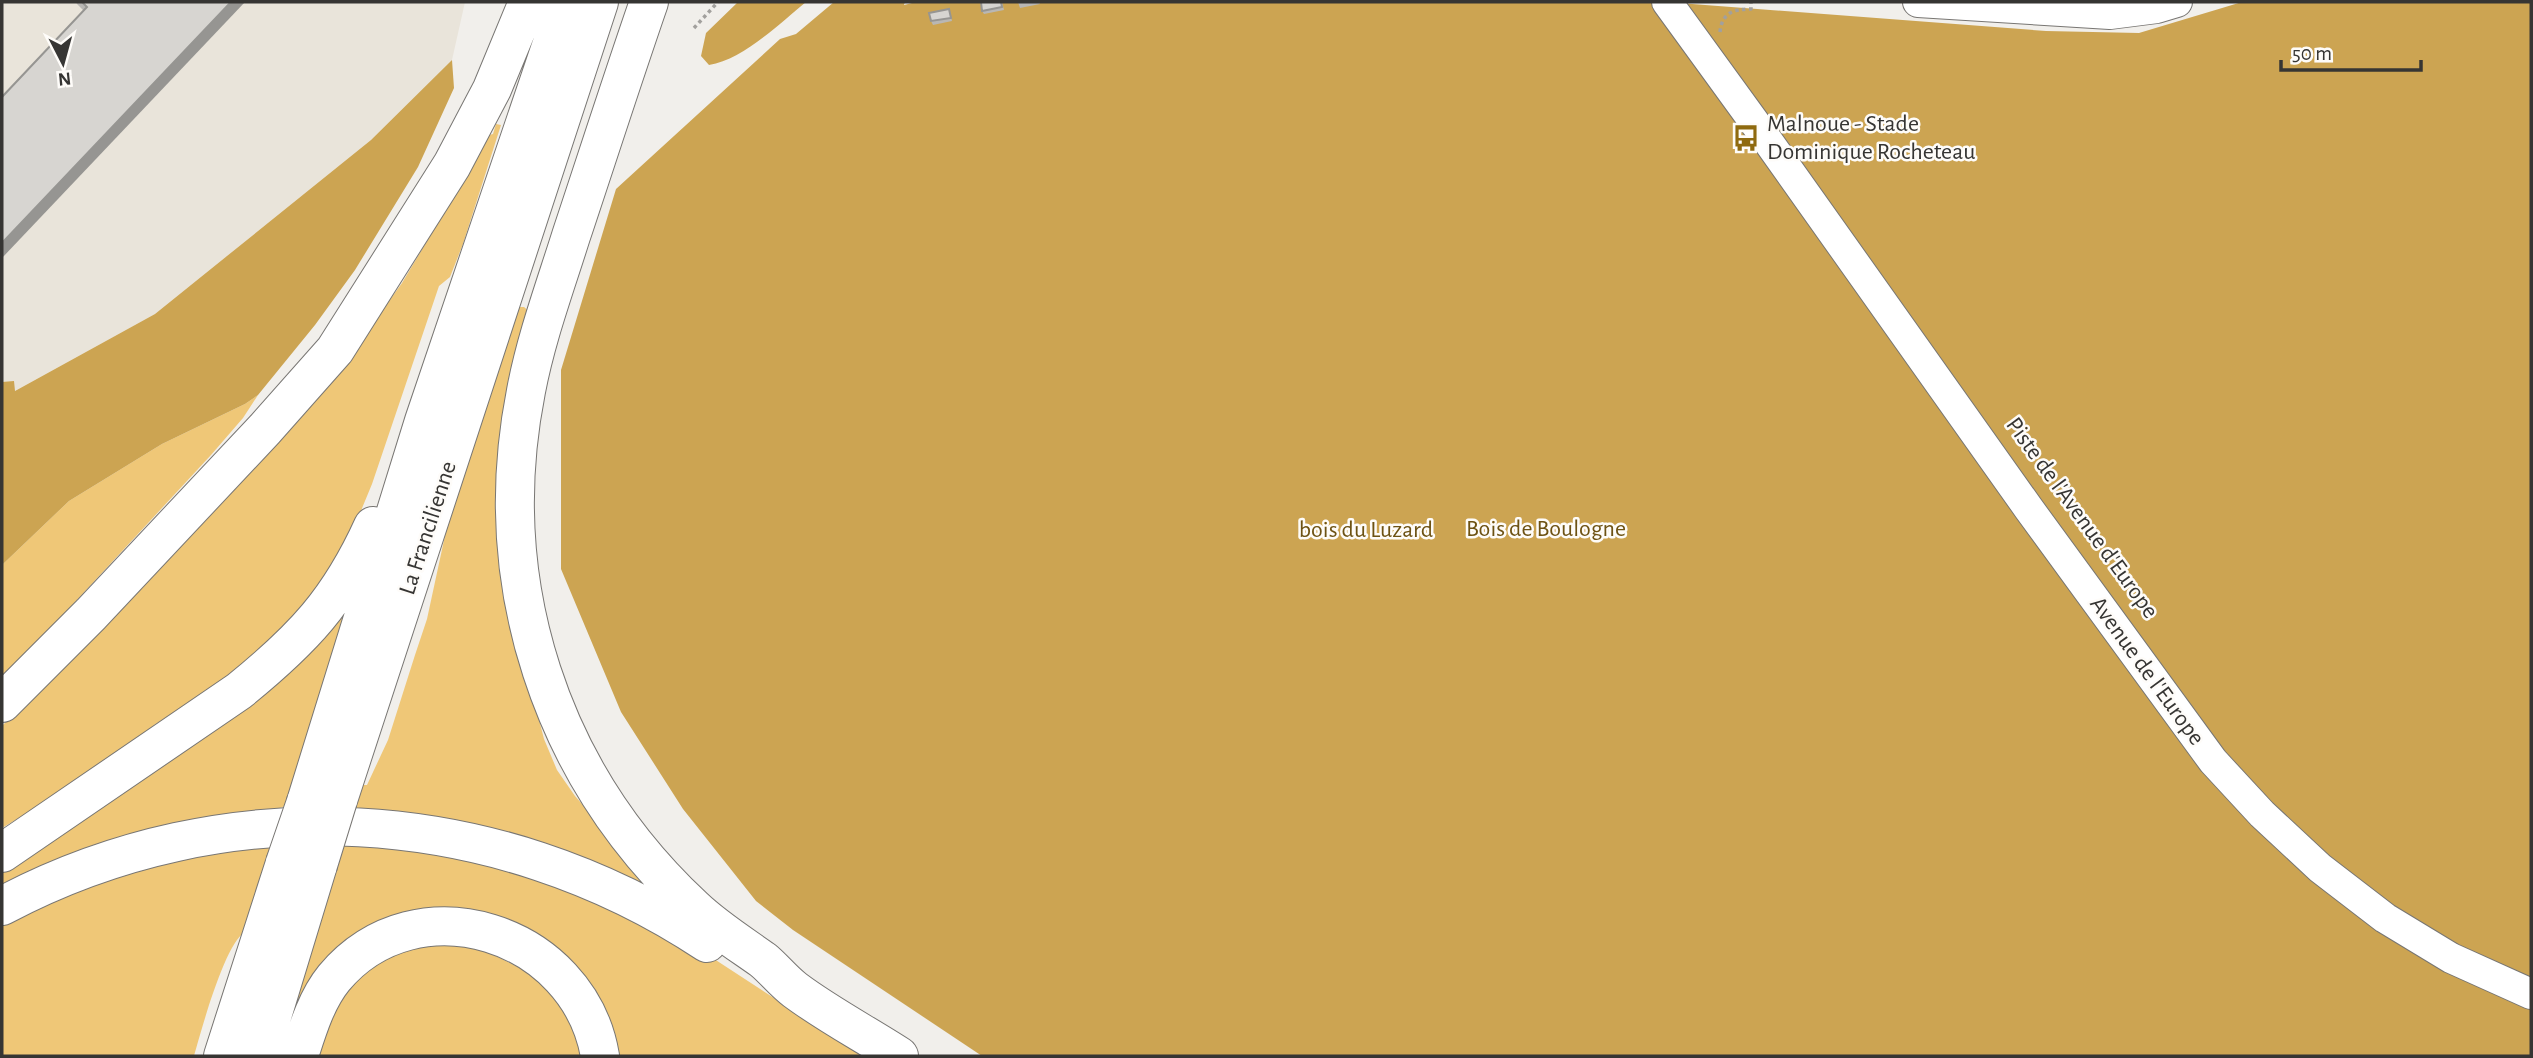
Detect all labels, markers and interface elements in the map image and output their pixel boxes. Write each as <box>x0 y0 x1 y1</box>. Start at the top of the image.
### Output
north arrow <box>28 28 98 98</box>
scale bar <box>2281 28 2421 72</box>
text: 50 m <box>2292 43 2332 64</box>
text: N <box>57 68 72 89</box>
place label: Malnoue - Stade Dominique Rocheteau <box>1767 112 1975 164</box>
bus stop icon: Malnoue - Stade Dominique Rocheteau <box>1731 123 1761 153</box>
street label: Piste de l'Avenue d'Europe <box>2001 413 2163 623</box>
street label: La Francilienne <box>395 458 461 598</box>
park label: Bois de Boulogne <box>1466 517 1626 541</box>
park label: bois du Luzard <box>1299 518 1433 542</box>
street label: Avenue de l'Europe <box>2085 592 2209 750</box>

